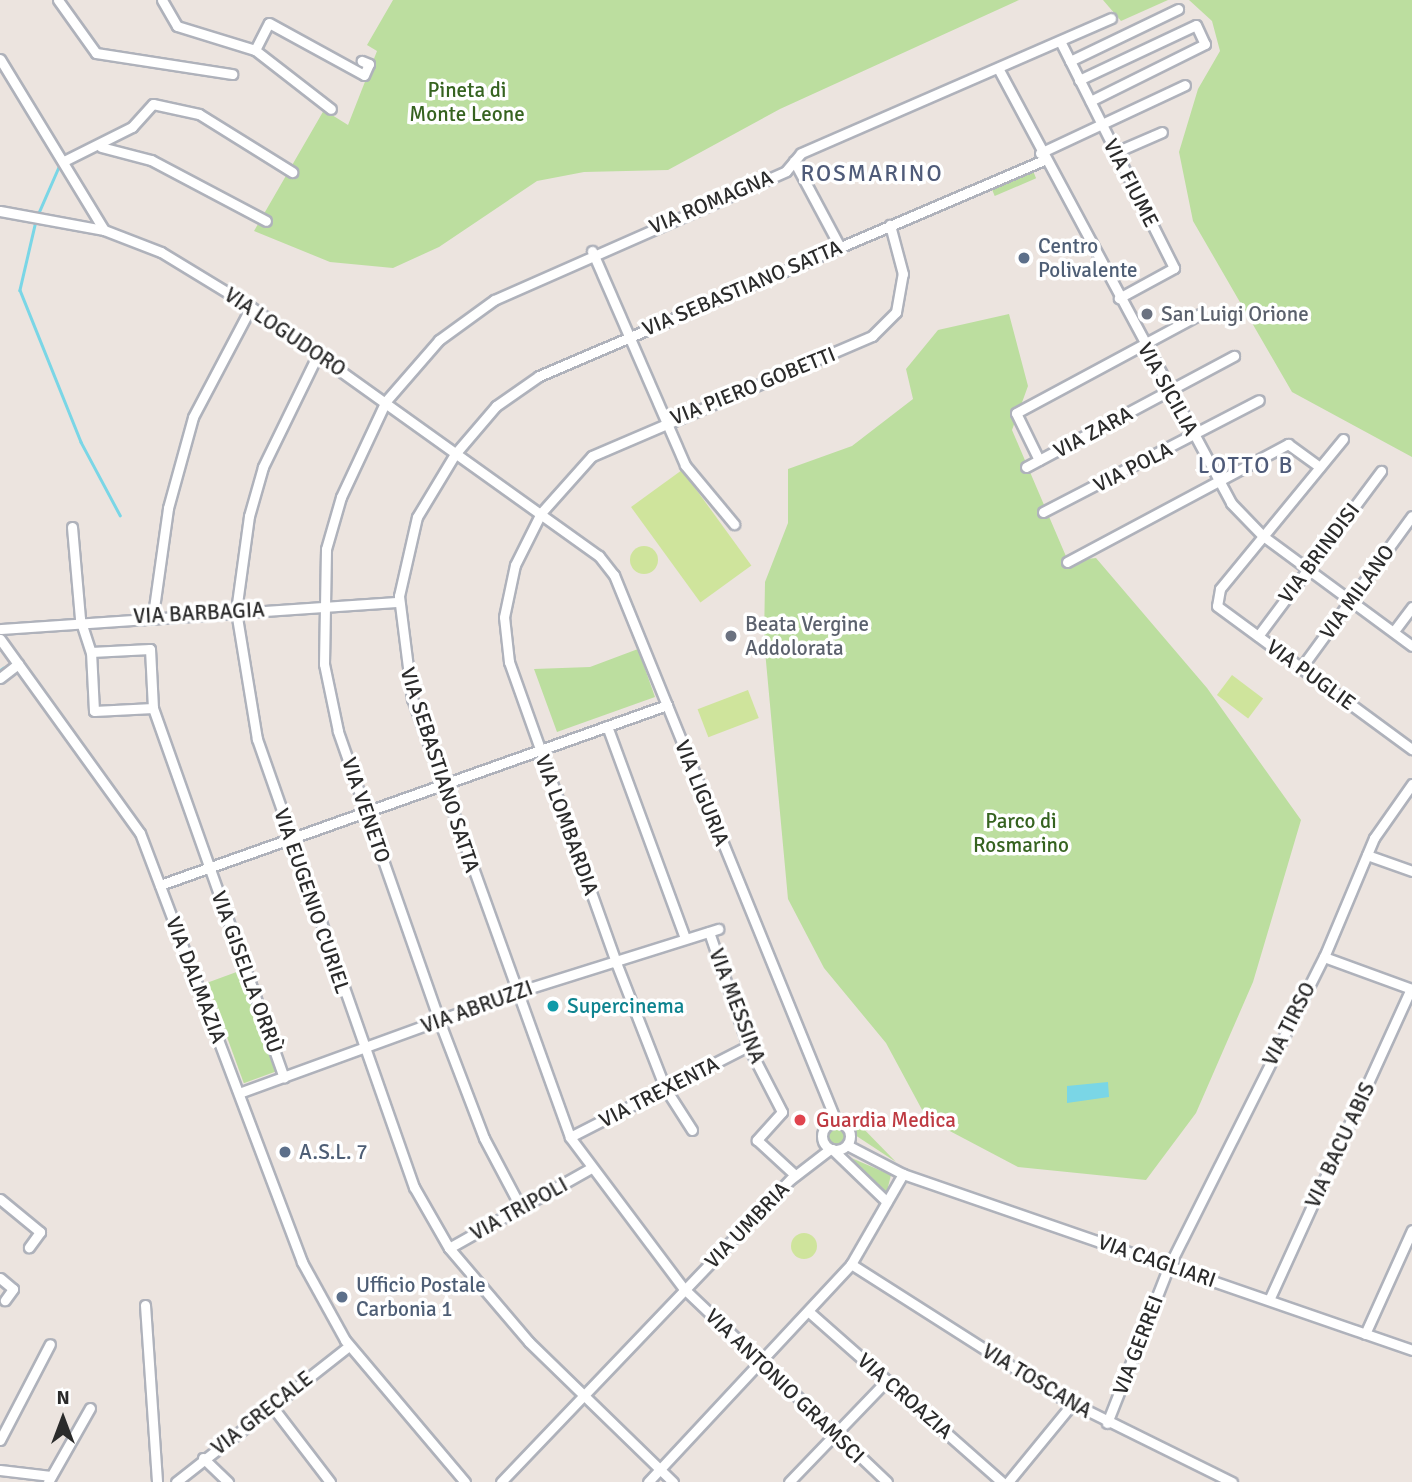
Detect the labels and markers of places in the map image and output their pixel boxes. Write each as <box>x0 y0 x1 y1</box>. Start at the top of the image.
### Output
place label: Centro Polivalente <box>1038 233 1138 283</box>
marker: Centro Polivalente <box>1016 250 1032 266</box>
place label: San Luigi Orione <box>1161 301 1309 327</box>
marker: San Luigi Orione <box>1139 306 1155 322</box>
place label: Beata Vergine Addolorata <box>745 611 869 661</box>
marker: Beata Vergine Addolorata <box>723 628 739 644</box>
place label: Supercinema <box>567 993 684 1019</box>
marker: Supercinema <box>545 998 561 1014</box>
place label: Guardia Medica <box>816 1107 956 1133</box>
marker: Guardia Medica <box>790 1110 810 1130</box>
place label: A.S.L. 7 <box>299 1139 368 1165</box>
marker: A.S.L. 7 <box>277 1144 293 1160</box>
place label: Ufficio Postale Carbonia 1 <box>356 1272 486 1322</box>
marker: Ufficio Postale Carbonia 1 <box>334 1289 350 1305</box>

